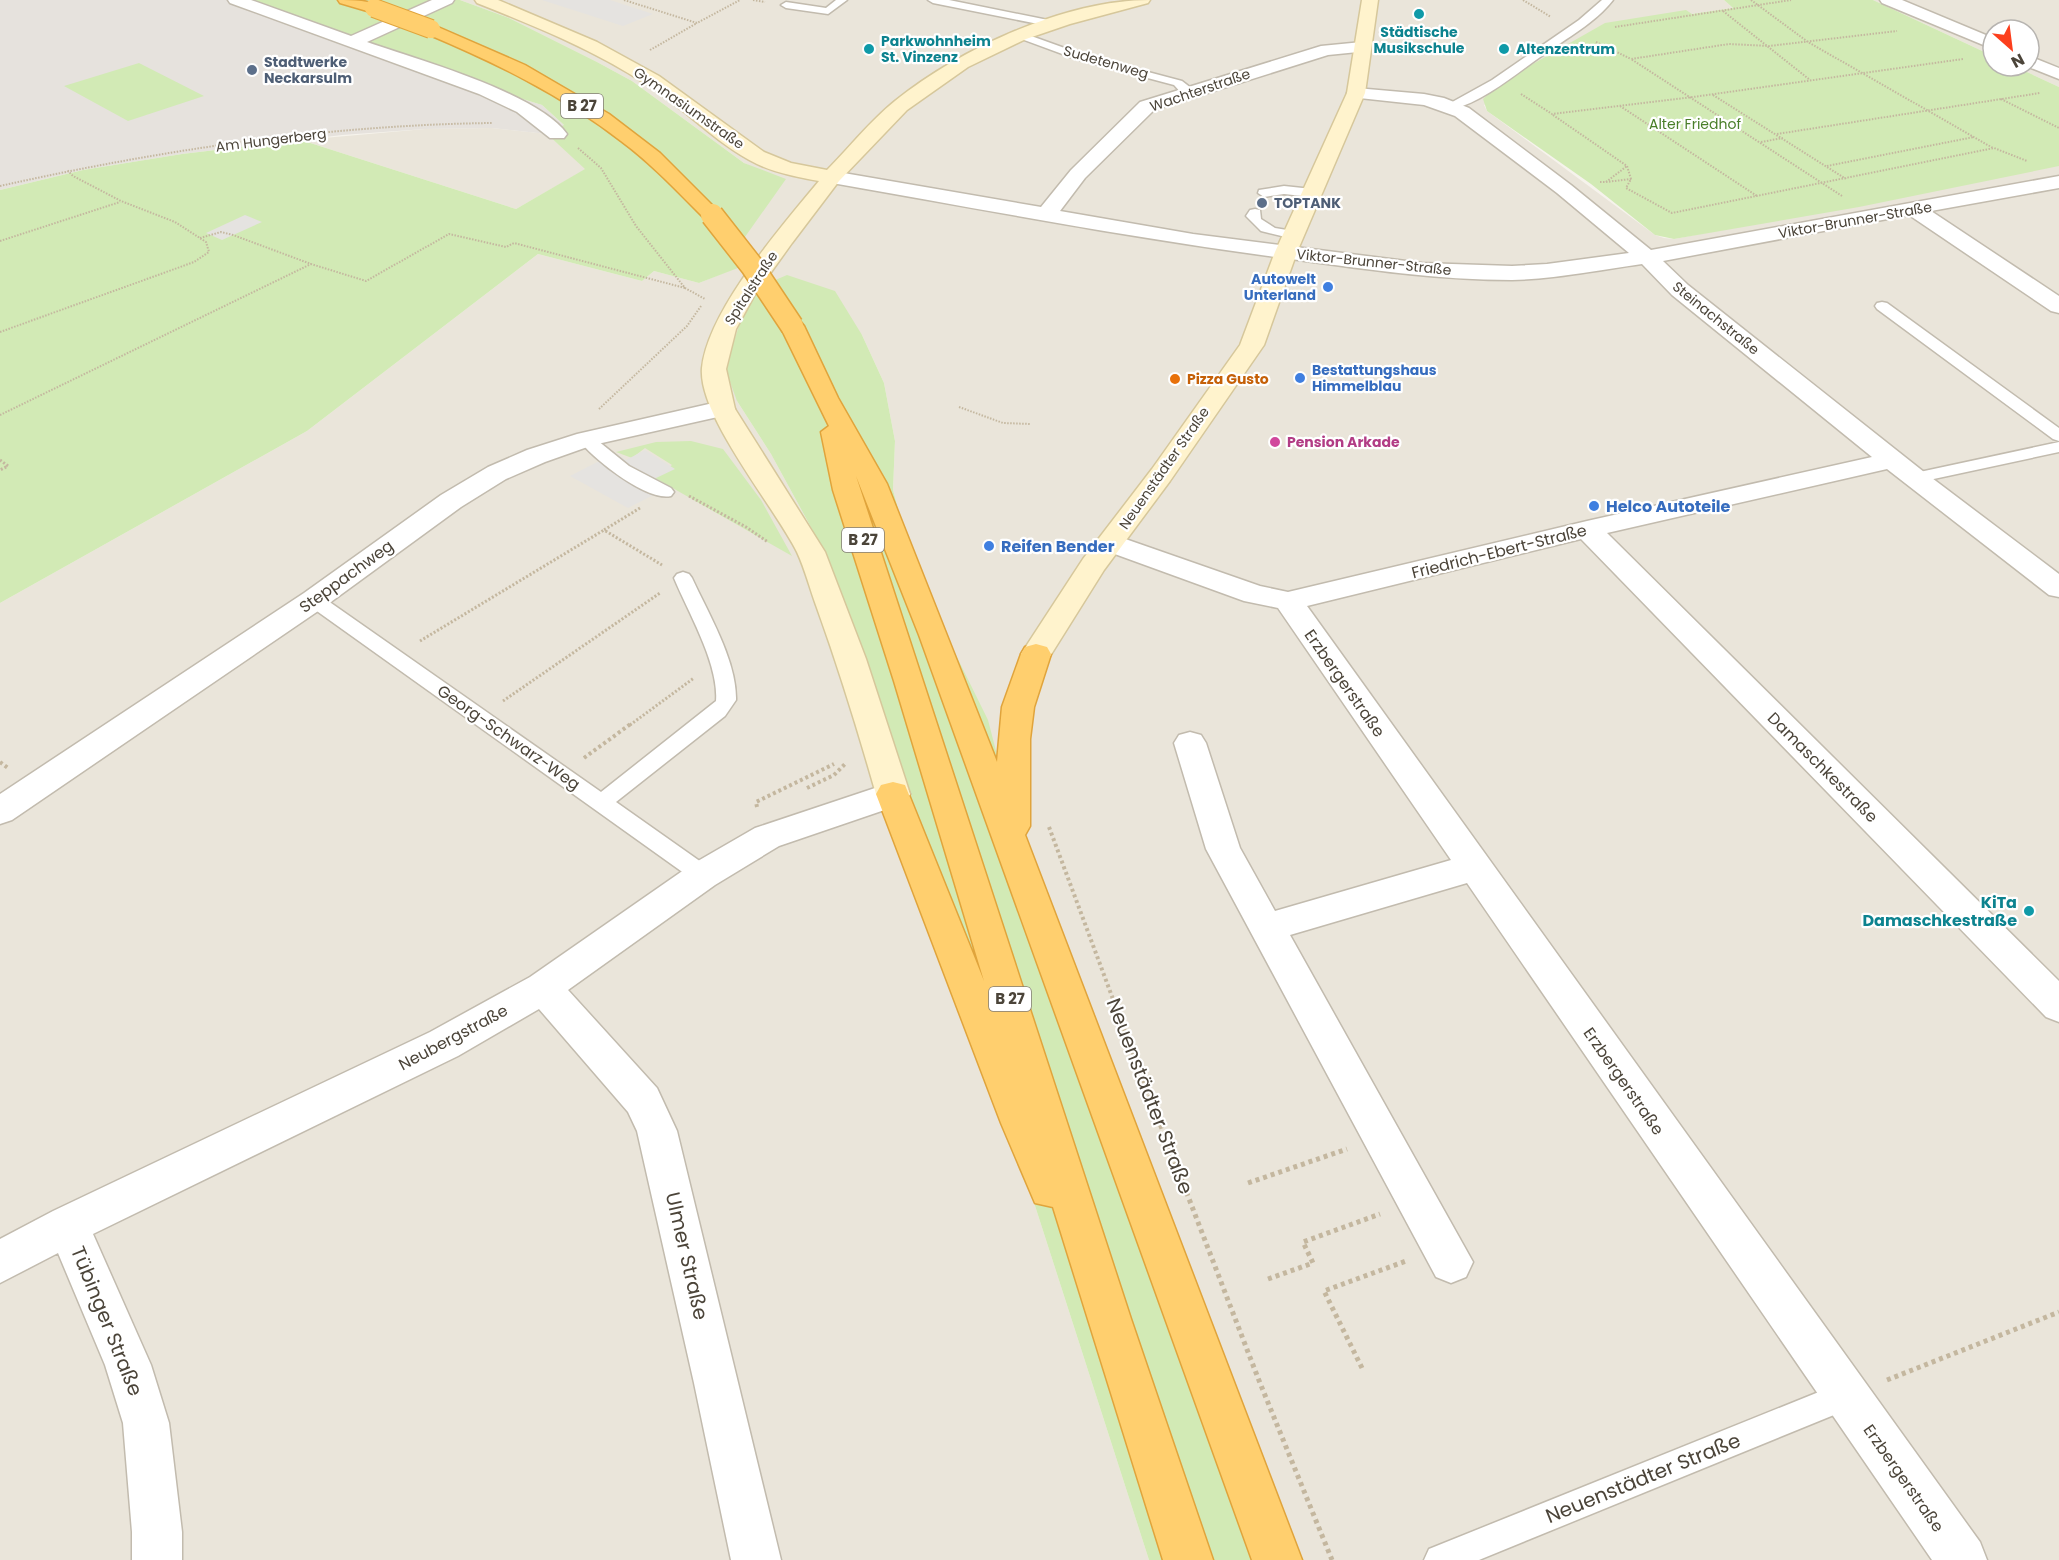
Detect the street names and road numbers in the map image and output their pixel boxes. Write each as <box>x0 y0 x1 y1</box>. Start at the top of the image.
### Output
street label: Sudetenweg <box>1061 40 1151 84</box>
street label: Gymnasiumstraße <box>630 62 749 154</box>
street label: Wachterstraße <box>1147 63 1253 117</box>
road number: B 27 <box>561 94 603 118</box>
street label: Am Hungerberg <box>214 123 328 157</box>
street label: Viktor-Brunner-Straße <box>1777 197 1934 243</box>
street label: Viktor-Brunner-Straße <box>1296 244 1453 280</box>
street label: Spitalstraße <box>720 247 783 329</box>
street label: Steinachstraße <box>1668 277 1764 360</box>
street label: Neuenstädter Straße <box>1114 402 1214 533</box>
street label: Friedrich-Ebert-Straße <box>1409 519 1589 584</box>
road number: B 27 <box>842 528 884 552</box>
street label: Steppachweg <box>294 534 398 618</box>
street label: Erzbergerstraße <box>1299 625 1390 742</box>
street label: Georg-Schwarz-Weg <box>433 679 585 796</box>
street label: Damaschkestraße <box>1762 707 1883 828</box>
road number: B 27 <box>989 987 1031 1011</box>
street label: Neuenstädter Straße <box>1100 994 1200 1198</box>
street label: Neubergstraße <box>395 999 512 1076</box>
street label: Erzbergerstraße <box>1578 1023 1669 1140</box>
street label: Ulmer Straße <box>659 1189 715 1323</box>
street label: Tübinger Straße <box>64 1242 150 1400</box>
street label: Erzbergerstraße <box>1858 1420 1949 1537</box>
street label: Neuenstädter Straße <box>1541 1426 1745 1530</box>

